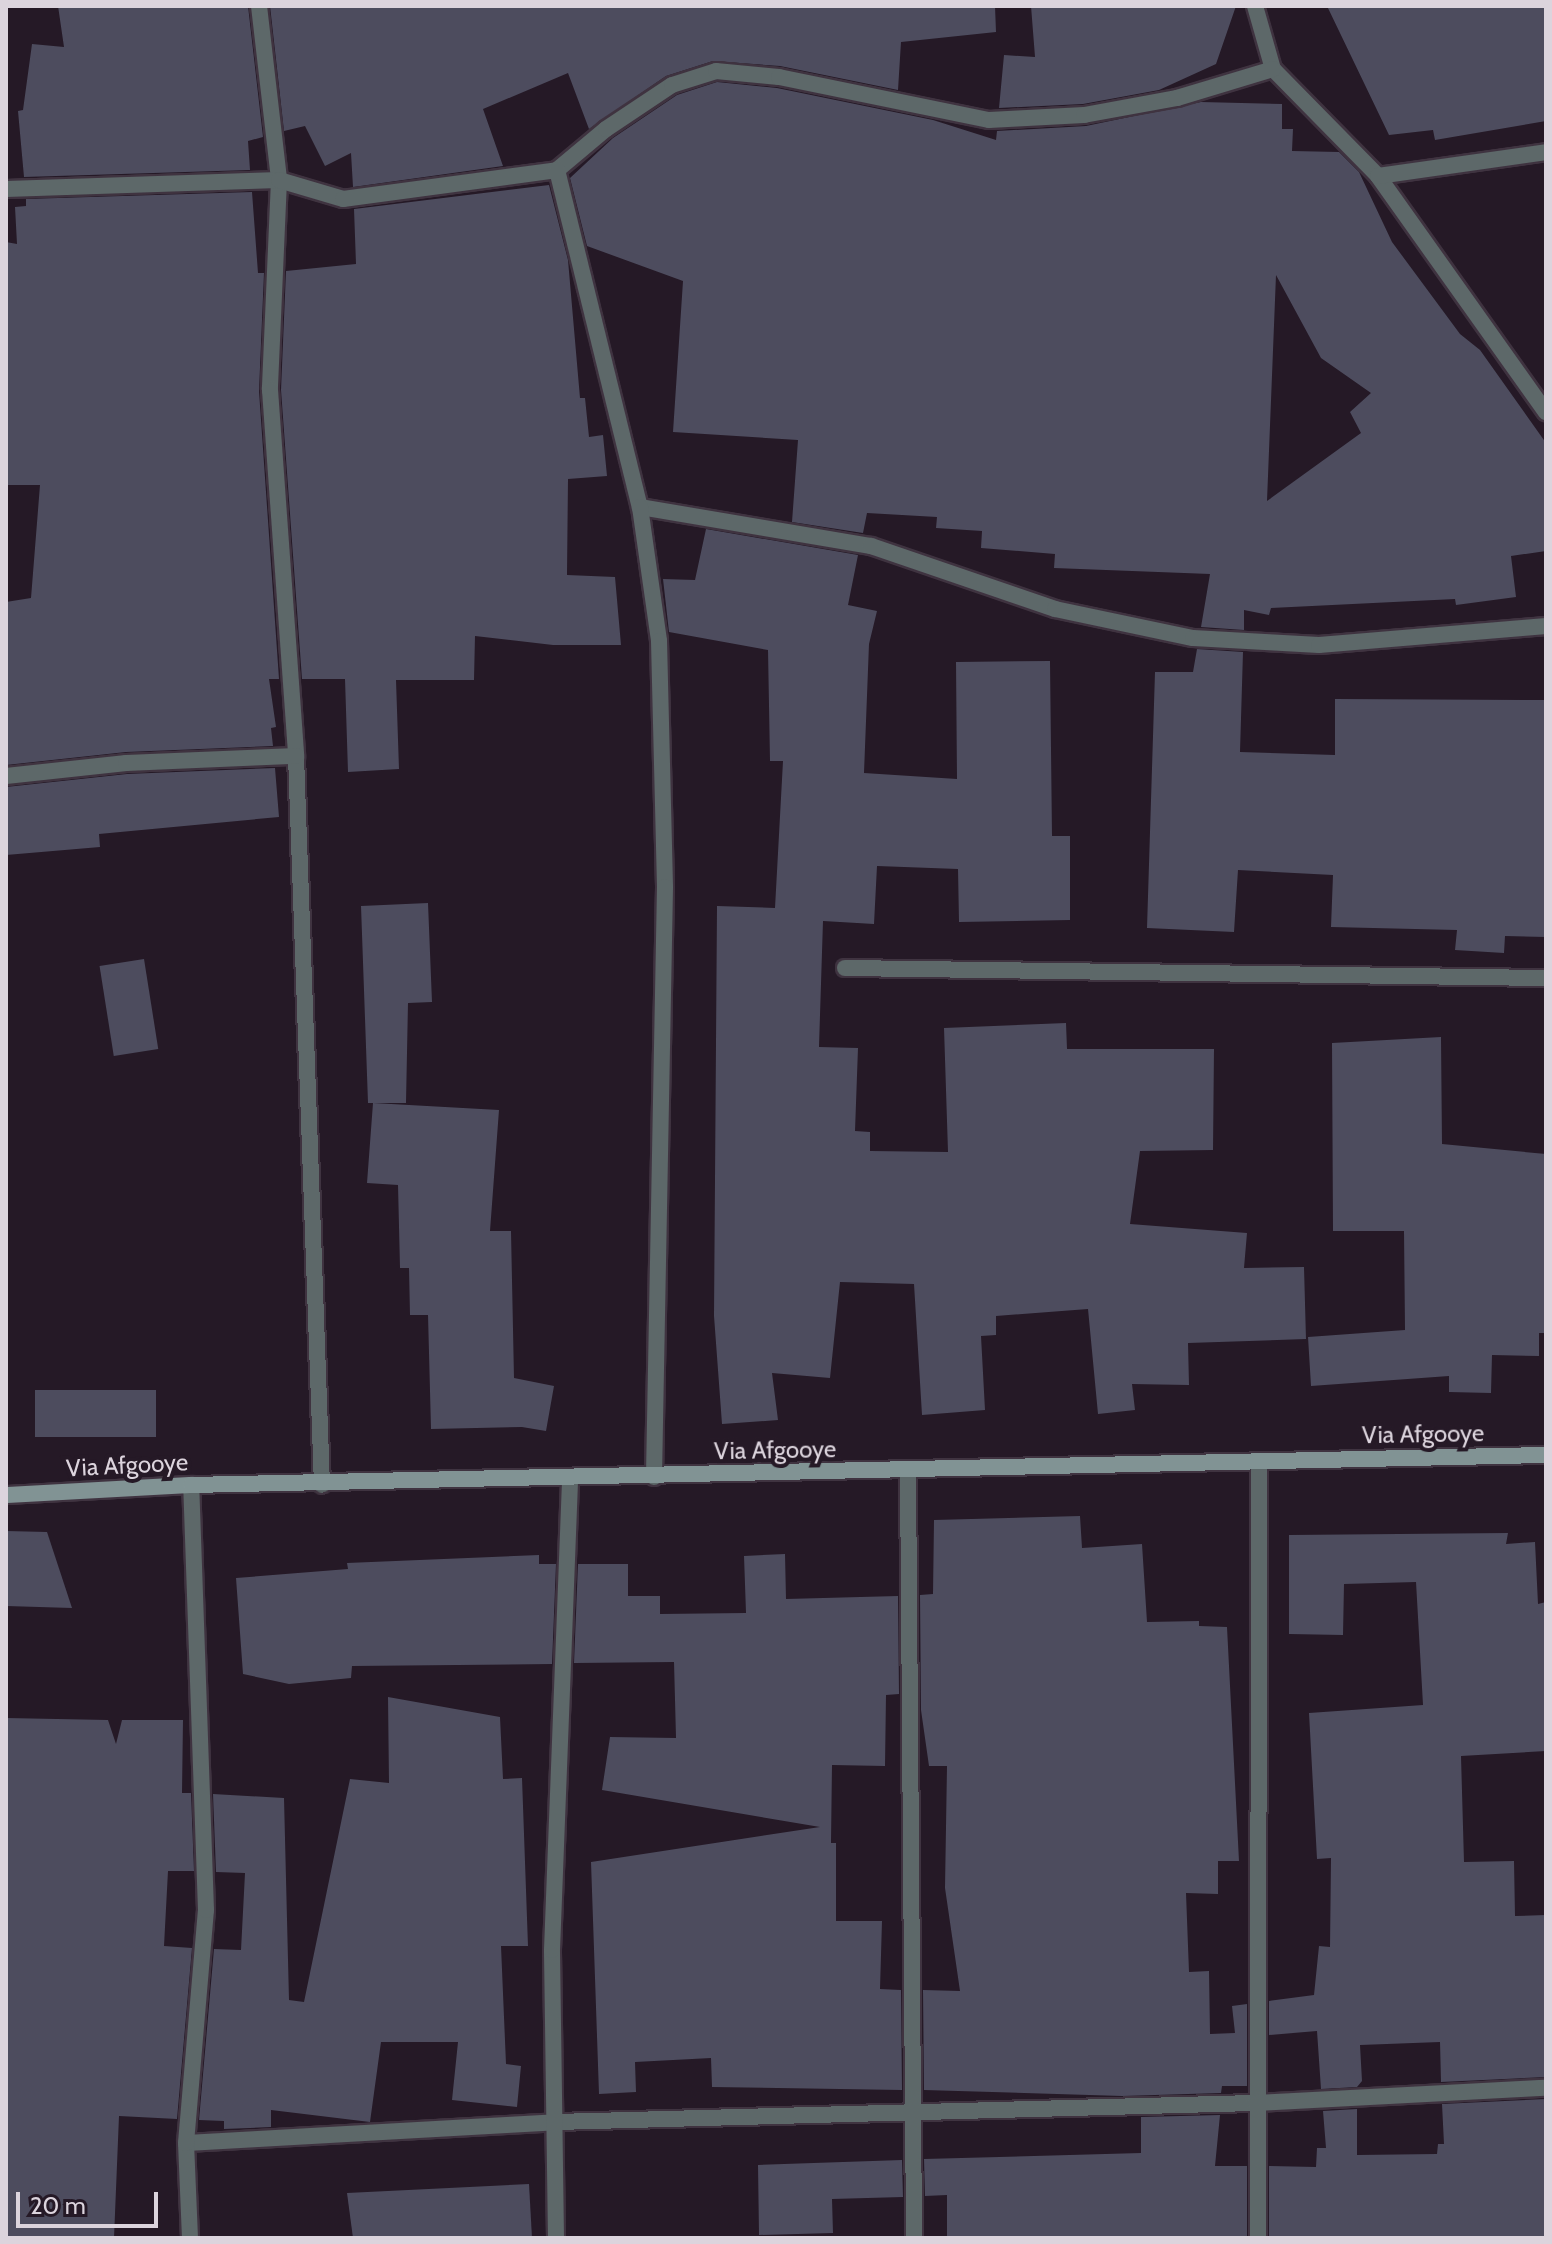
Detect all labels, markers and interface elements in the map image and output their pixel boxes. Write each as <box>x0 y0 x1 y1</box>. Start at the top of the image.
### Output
street label: Via Afgooye <box>1362 1419 1484 1449</box>
street label: Via Afgooye <box>714 1435 836 1465</box>
street label: Via Afgooye <box>65 1447 189 1483</box>
scale bar <box>20 2176 162 2226</box>
text: 20 m <box>30 2191 86 2220</box>

